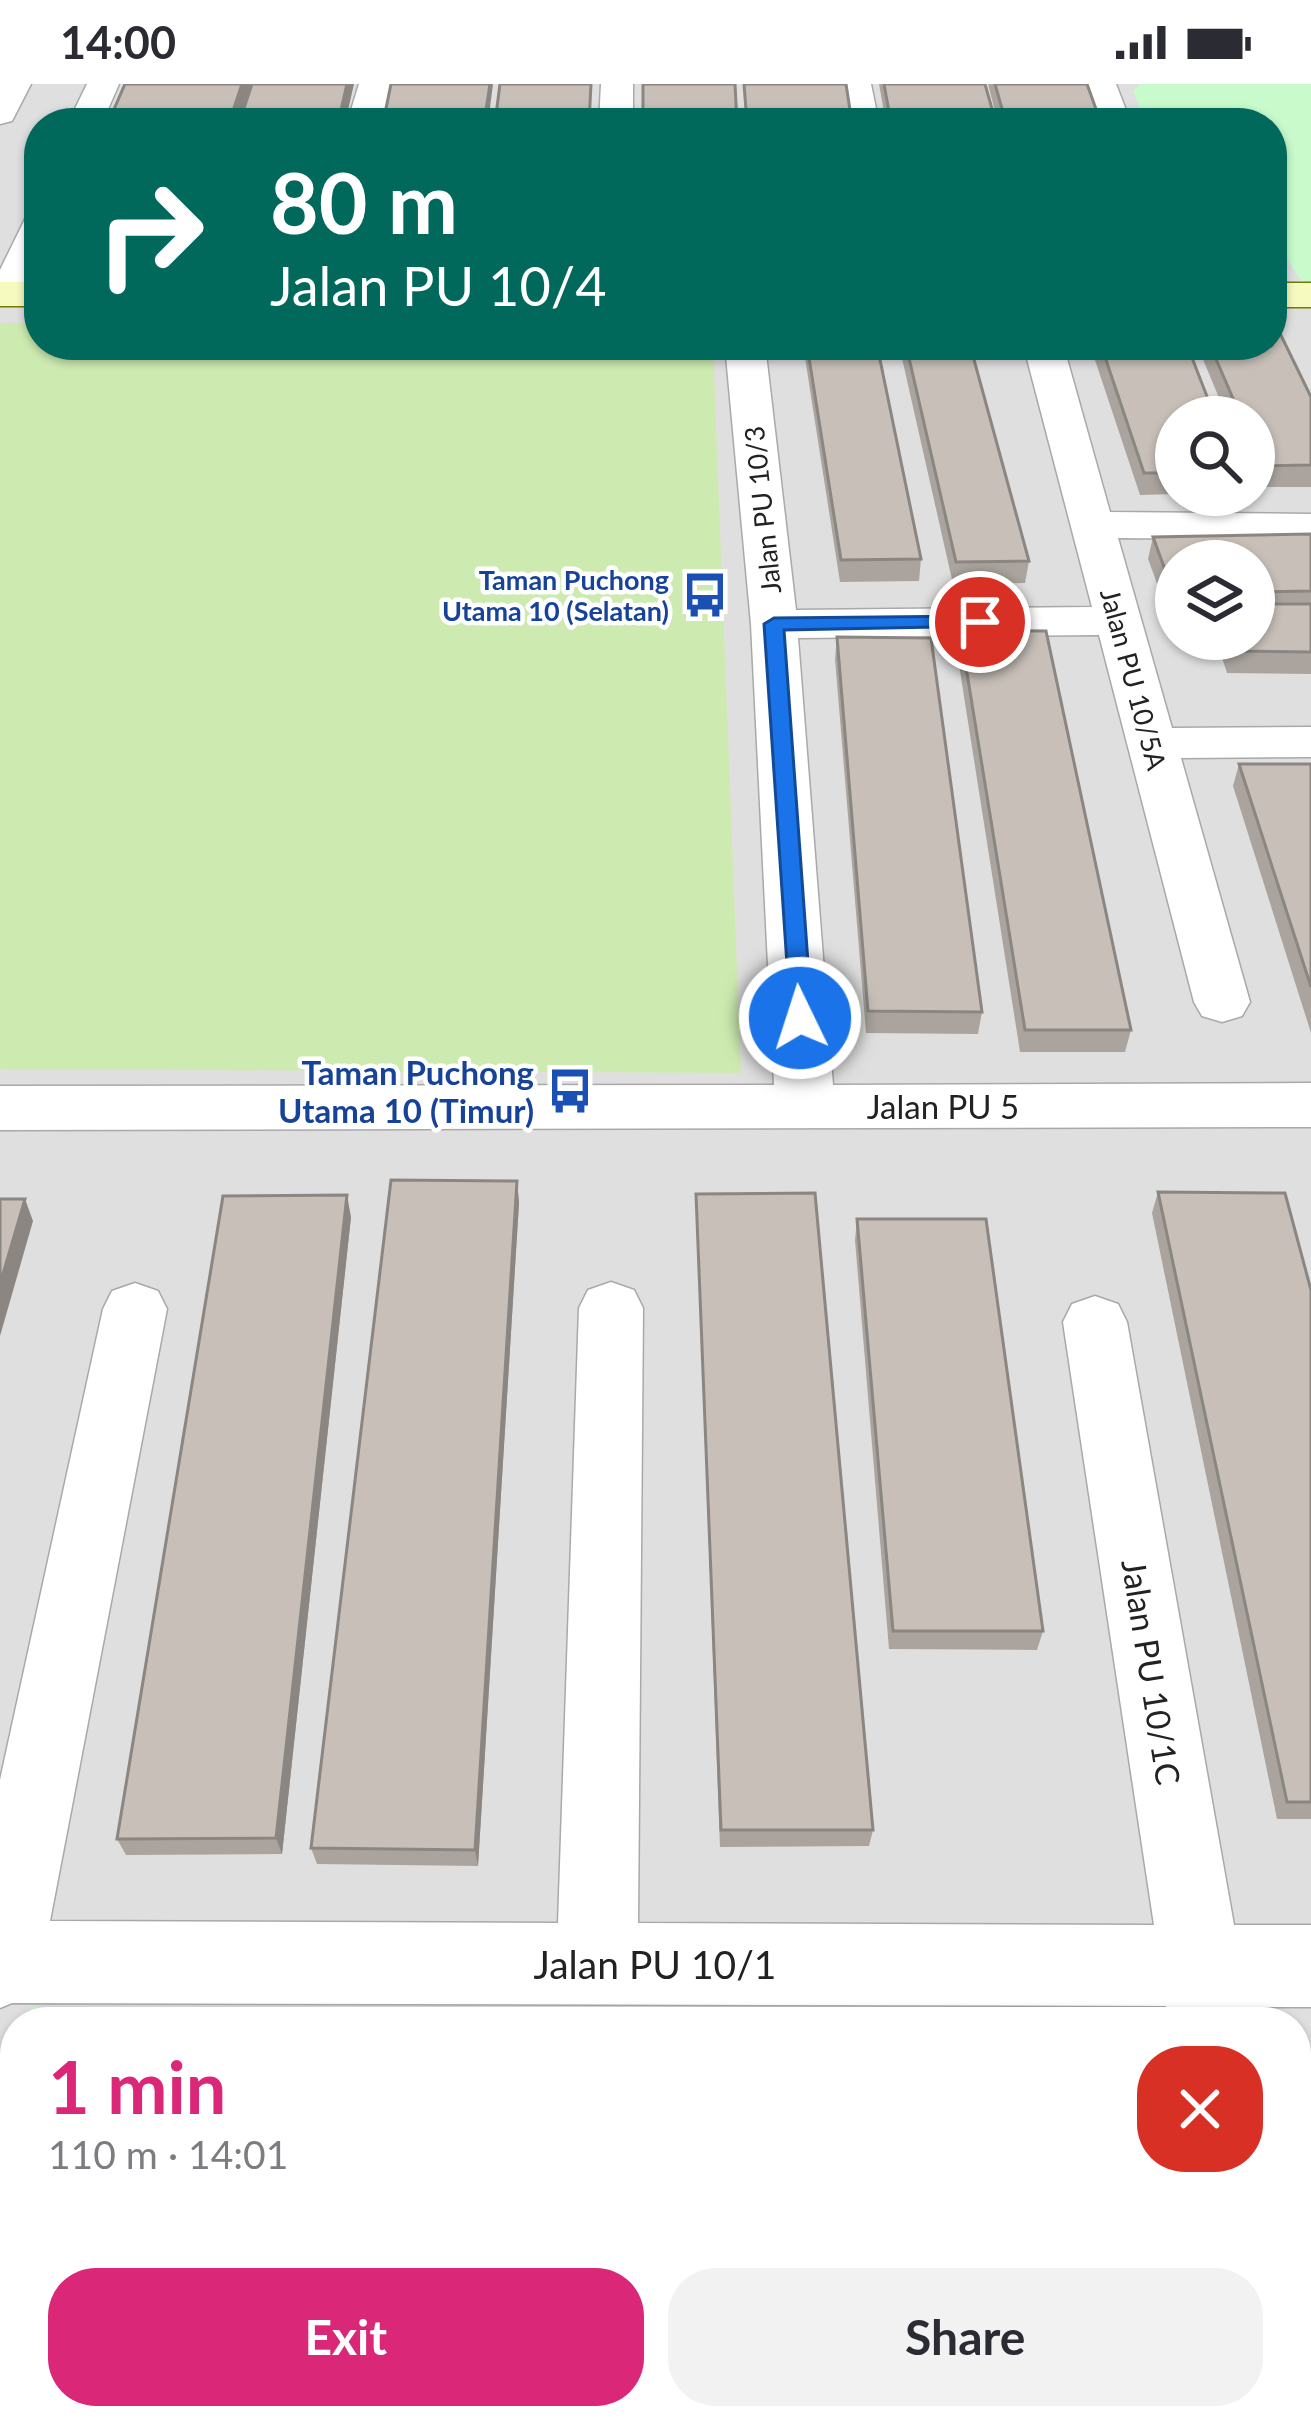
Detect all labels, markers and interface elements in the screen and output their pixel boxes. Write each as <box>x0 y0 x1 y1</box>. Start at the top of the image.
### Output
text: 14:00 <box>60 15 176 69</box>
text: 80 m <box>270 151 458 252</box>
icon: right <box>72 156 228 312</box>
text: Jalan PU 10/4 <box>270 253 606 318</box>
map controls <box>1155 396 1275 660</box>
button: search <box>1155 396 1275 516</box>
street label: Jalan PU 10/3 <box>737 425 787 595</box>
button: layers <box>1155 540 1275 660</box>
place label: Taman Puchong Utama 10 (Selatan) <box>442 563 669 627</box>
bus stop icon: Taman Puchong Utama 10 (Selatan) <box>680 570 730 620</box>
pin <box>929 571 1031 673</box>
street label: Jalan PU 10/5A <box>1094 585 1174 774</box>
icon: arrive <box>947 589 1013 655</box>
position arrow <box>737 955 863 1081</box>
place label: Taman Puchong Utama 10 (Timur) <box>278 1052 534 1130</box>
bus stop icon: Taman Puchong Utama 10 (Timur) <box>545 1066 595 1116</box>
street label: Jalan PU 5 <box>867 1086 1019 1126</box>
street label: Jalan PU 10/1C <box>1114 1556 1190 1788</box>
street label: Jalan PU 10/1 <box>534 1941 777 1987</box>
text: 1 min <box>48 2043 226 2129</box>
button: close <box>1137 2046 1263 2172</box>
text: 110 m · 14:01 <box>48 2131 288 2177</box>
button: Exit <box>48 2268 644 2406</box>
button: Share <box>668 2268 1263 2406</box>

